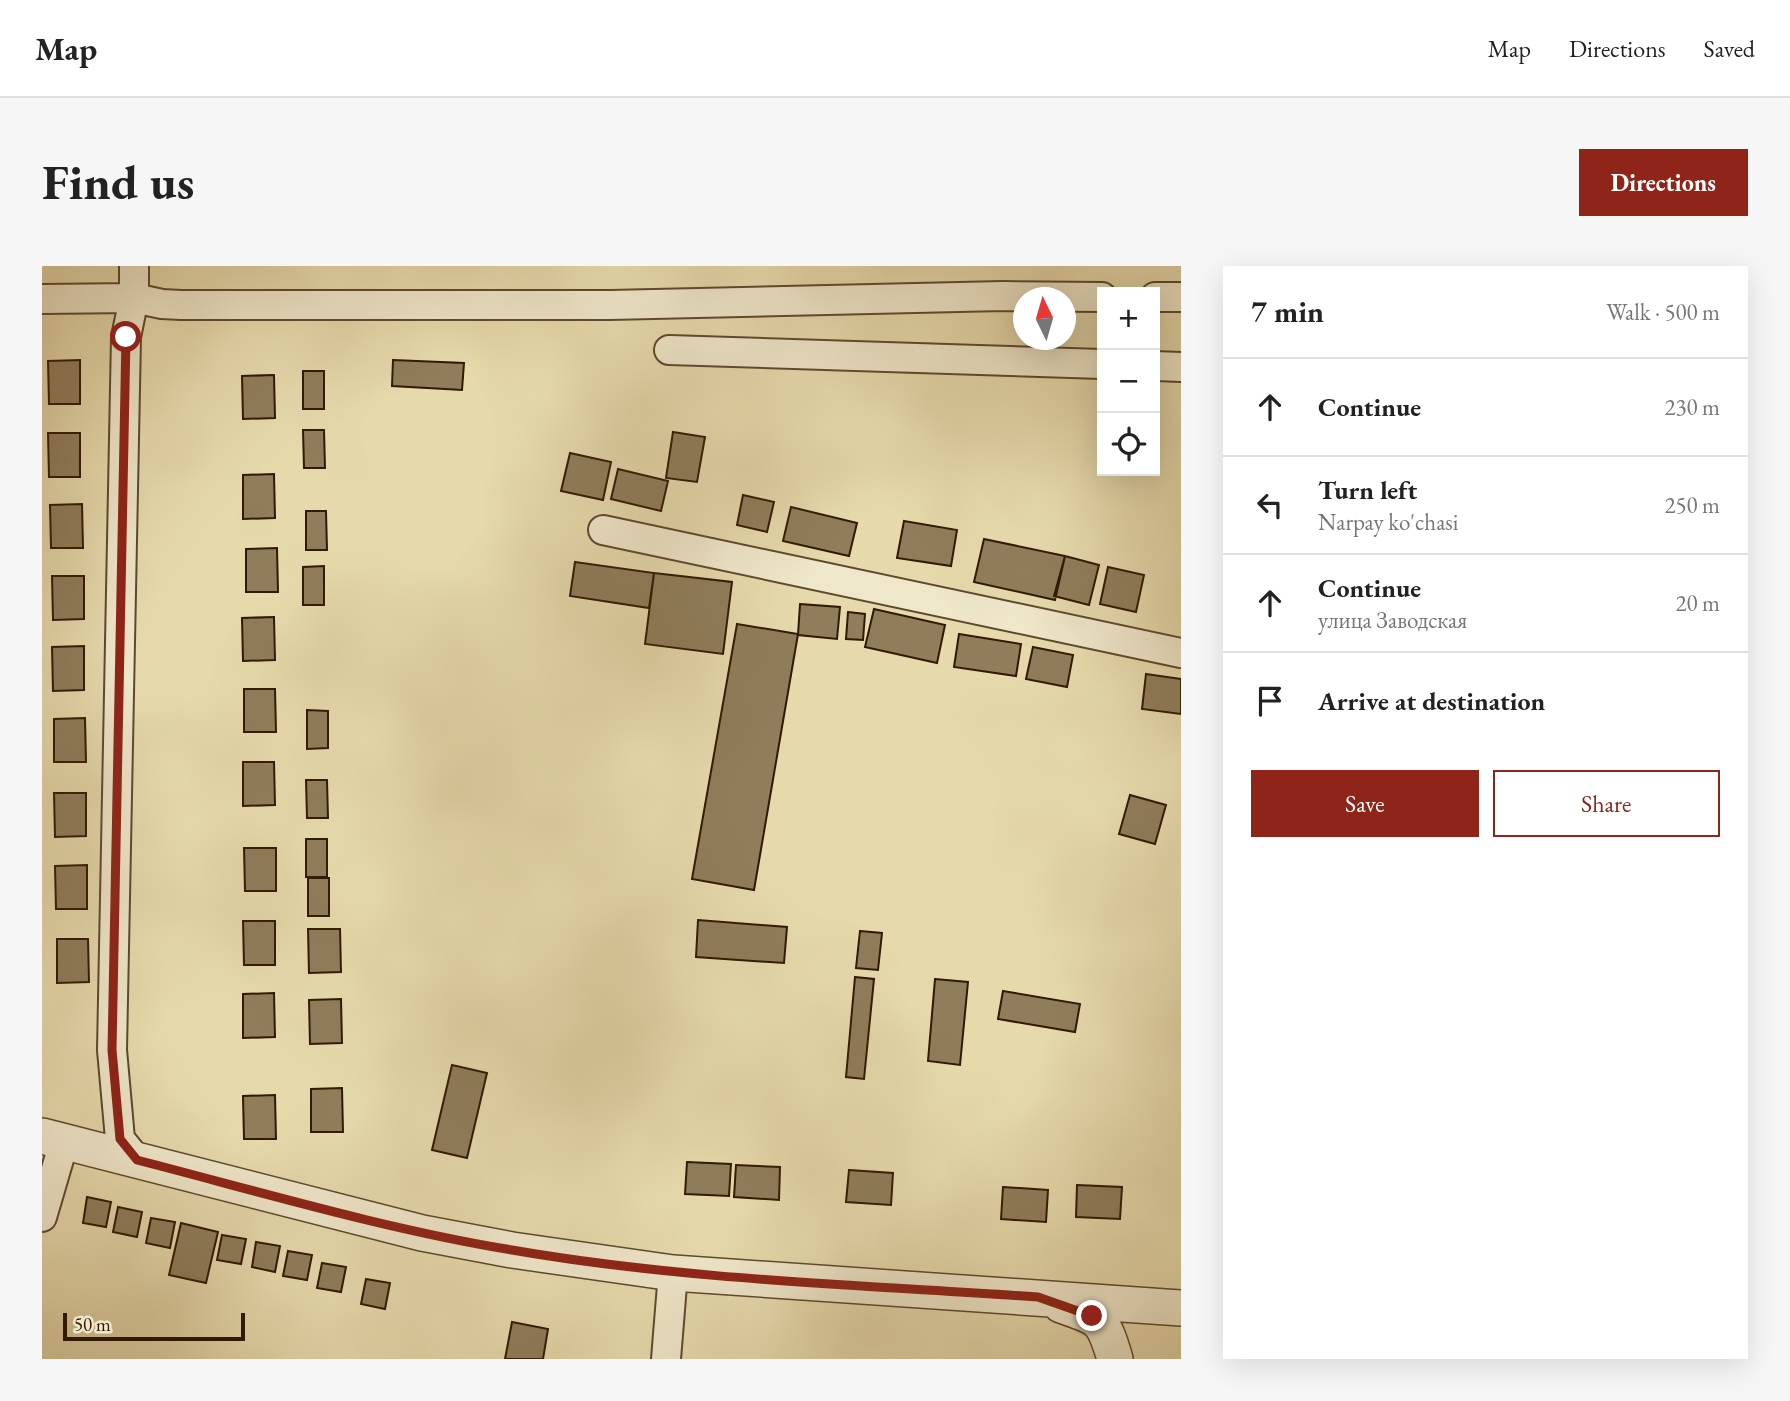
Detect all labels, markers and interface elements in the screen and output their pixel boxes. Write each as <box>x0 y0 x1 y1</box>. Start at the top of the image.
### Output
text: Map <box>35 27 97 70</box>
text: Map <box>1488 33 1531 64</box>
text: Directions <box>1569 33 1666 64</box>
text: Saved <box>1704 33 1755 64</box>
button: Directions <box>1579 149 1748 216</box>
text: Find us <box>42 150 194 214</box>
north arrow <box>1013 287 1076 350</box>
map controls <box>1097 287 1160 476</box>
button: + <box>1097 287 1160 350</box>
text: 7 min <box>1251 292 1324 331</box>
text: Walk · 500 m <box>1606 297 1720 327</box>
route start <box>110 321 141 352</box>
button: − <box>1097 350 1160 413</box>
icon: ahead <box>1251 388 1289 426</box>
text: Continue <box>1318 390 1421 424</box>
text: 230 m <box>1664 392 1720 422</box>
button: locate <box>1097 413 1160 476</box>
text: Turn left <box>1318 473 1417 507</box>
icon: left <box>1251 486 1289 524</box>
text: 250 m <box>1664 490 1720 520</box>
text: Narpay ko'chasi <box>1318 507 1458 537</box>
text: Continue <box>1318 571 1421 605</box>
icon: ahead <box>1251 584 1289 622</box>
text: 20 m <box>1675 588 1720 618</box>
text: улица Заводская <box>1318 605 1467 635</box>
icon: arrive <box>1251 682 1289 720</box>
text: Arrive at destination <box>1318 684 1545 718</box>
button: Save <box>1251 770 1479 837</box>
button: Share <box>1493 770 1720 837</box>
route end <box>1076 1300 1107 1331</box>
scale bar <box>63 1310 245 1342</box>
text: 50 m <box>74 1312 111 1337</box>

